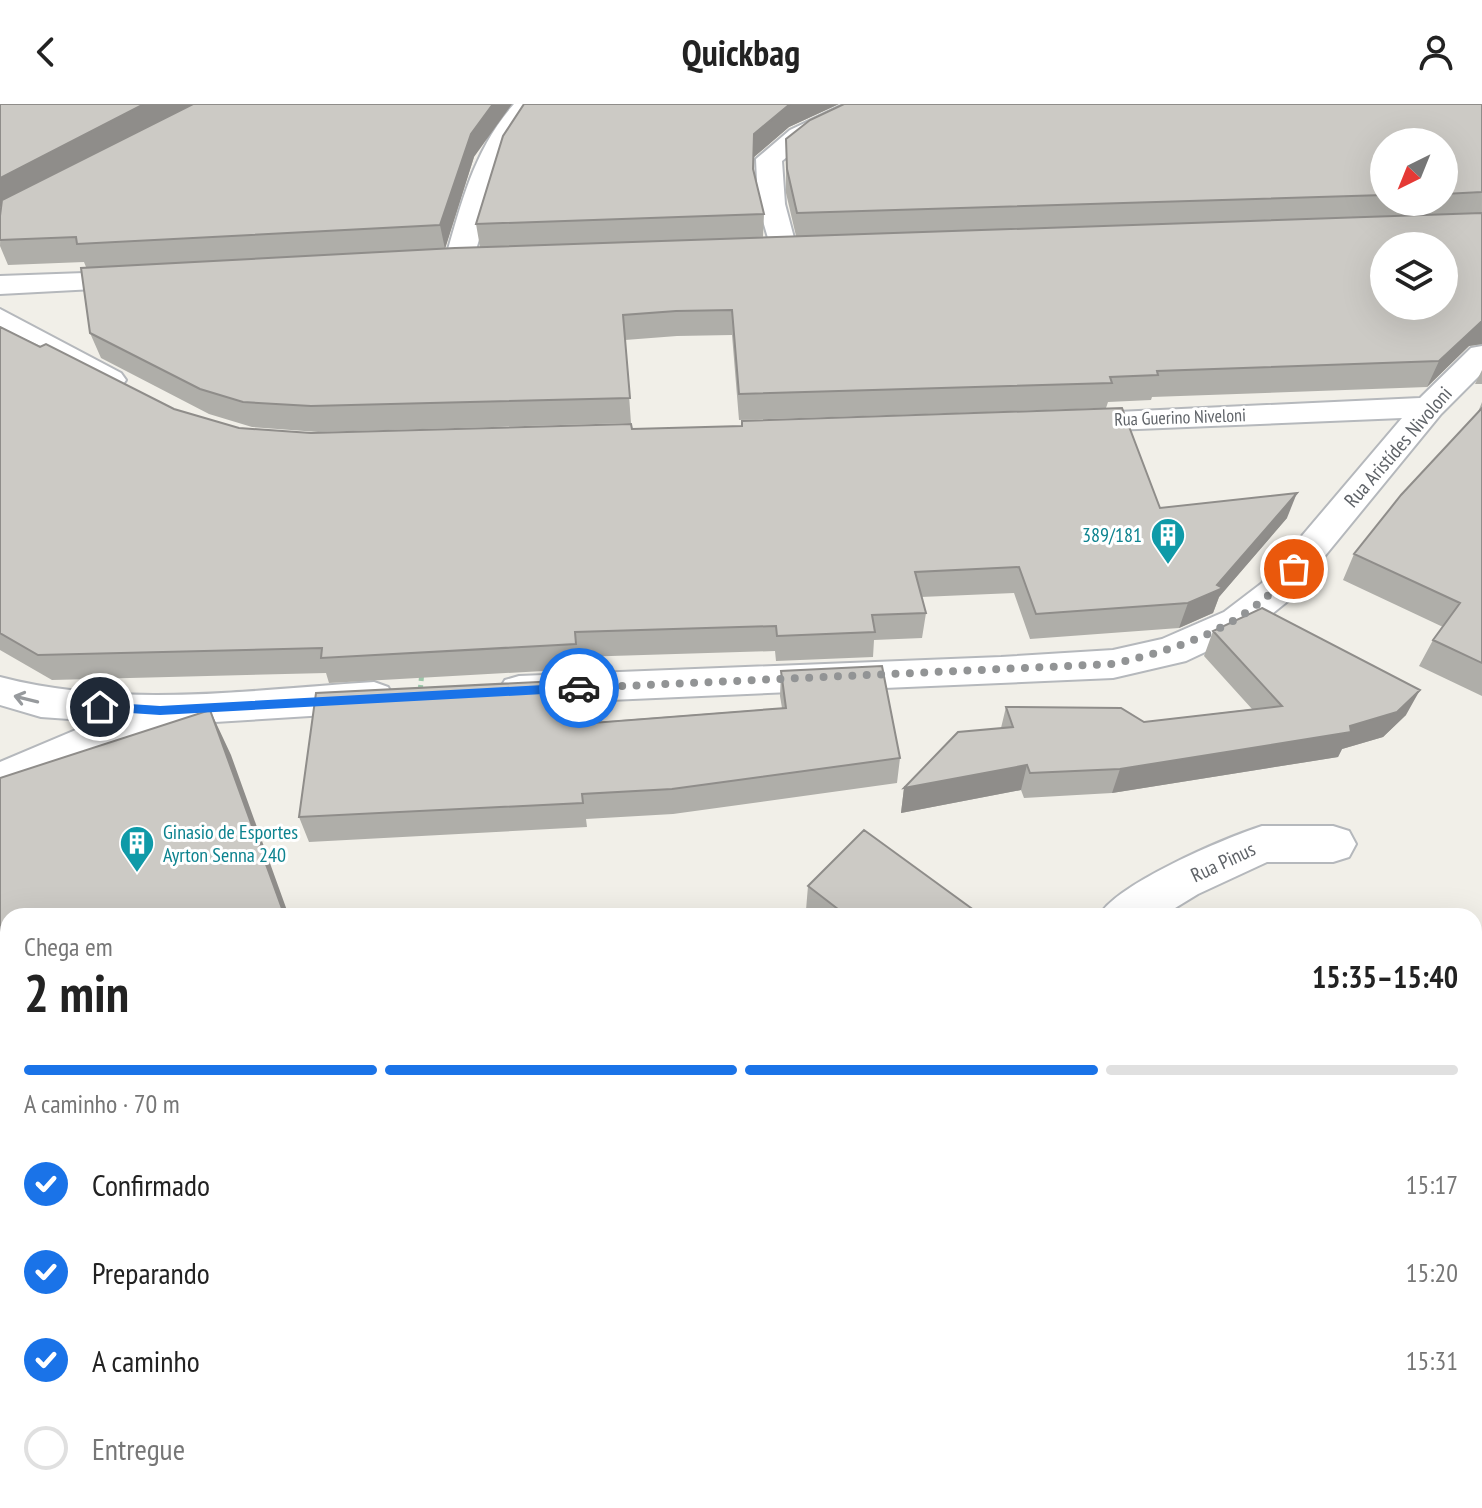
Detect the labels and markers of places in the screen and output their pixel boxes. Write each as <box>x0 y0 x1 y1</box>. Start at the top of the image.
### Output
building icon: 389/181 <box>1149 516 1187 566</box>
place label: 389/181 <box>1082 522 1142 548</box>
pin <box>1260 535 1328 603</box>
pin <box>66 673 134 741</box>
place label: Ginasio de Esportes Ayrton Senna 240 <box>163 819 298 868</box>
building icon: Ginasio de Esportes Ayrton Senna 240 <box>118 824 156 874</box>

